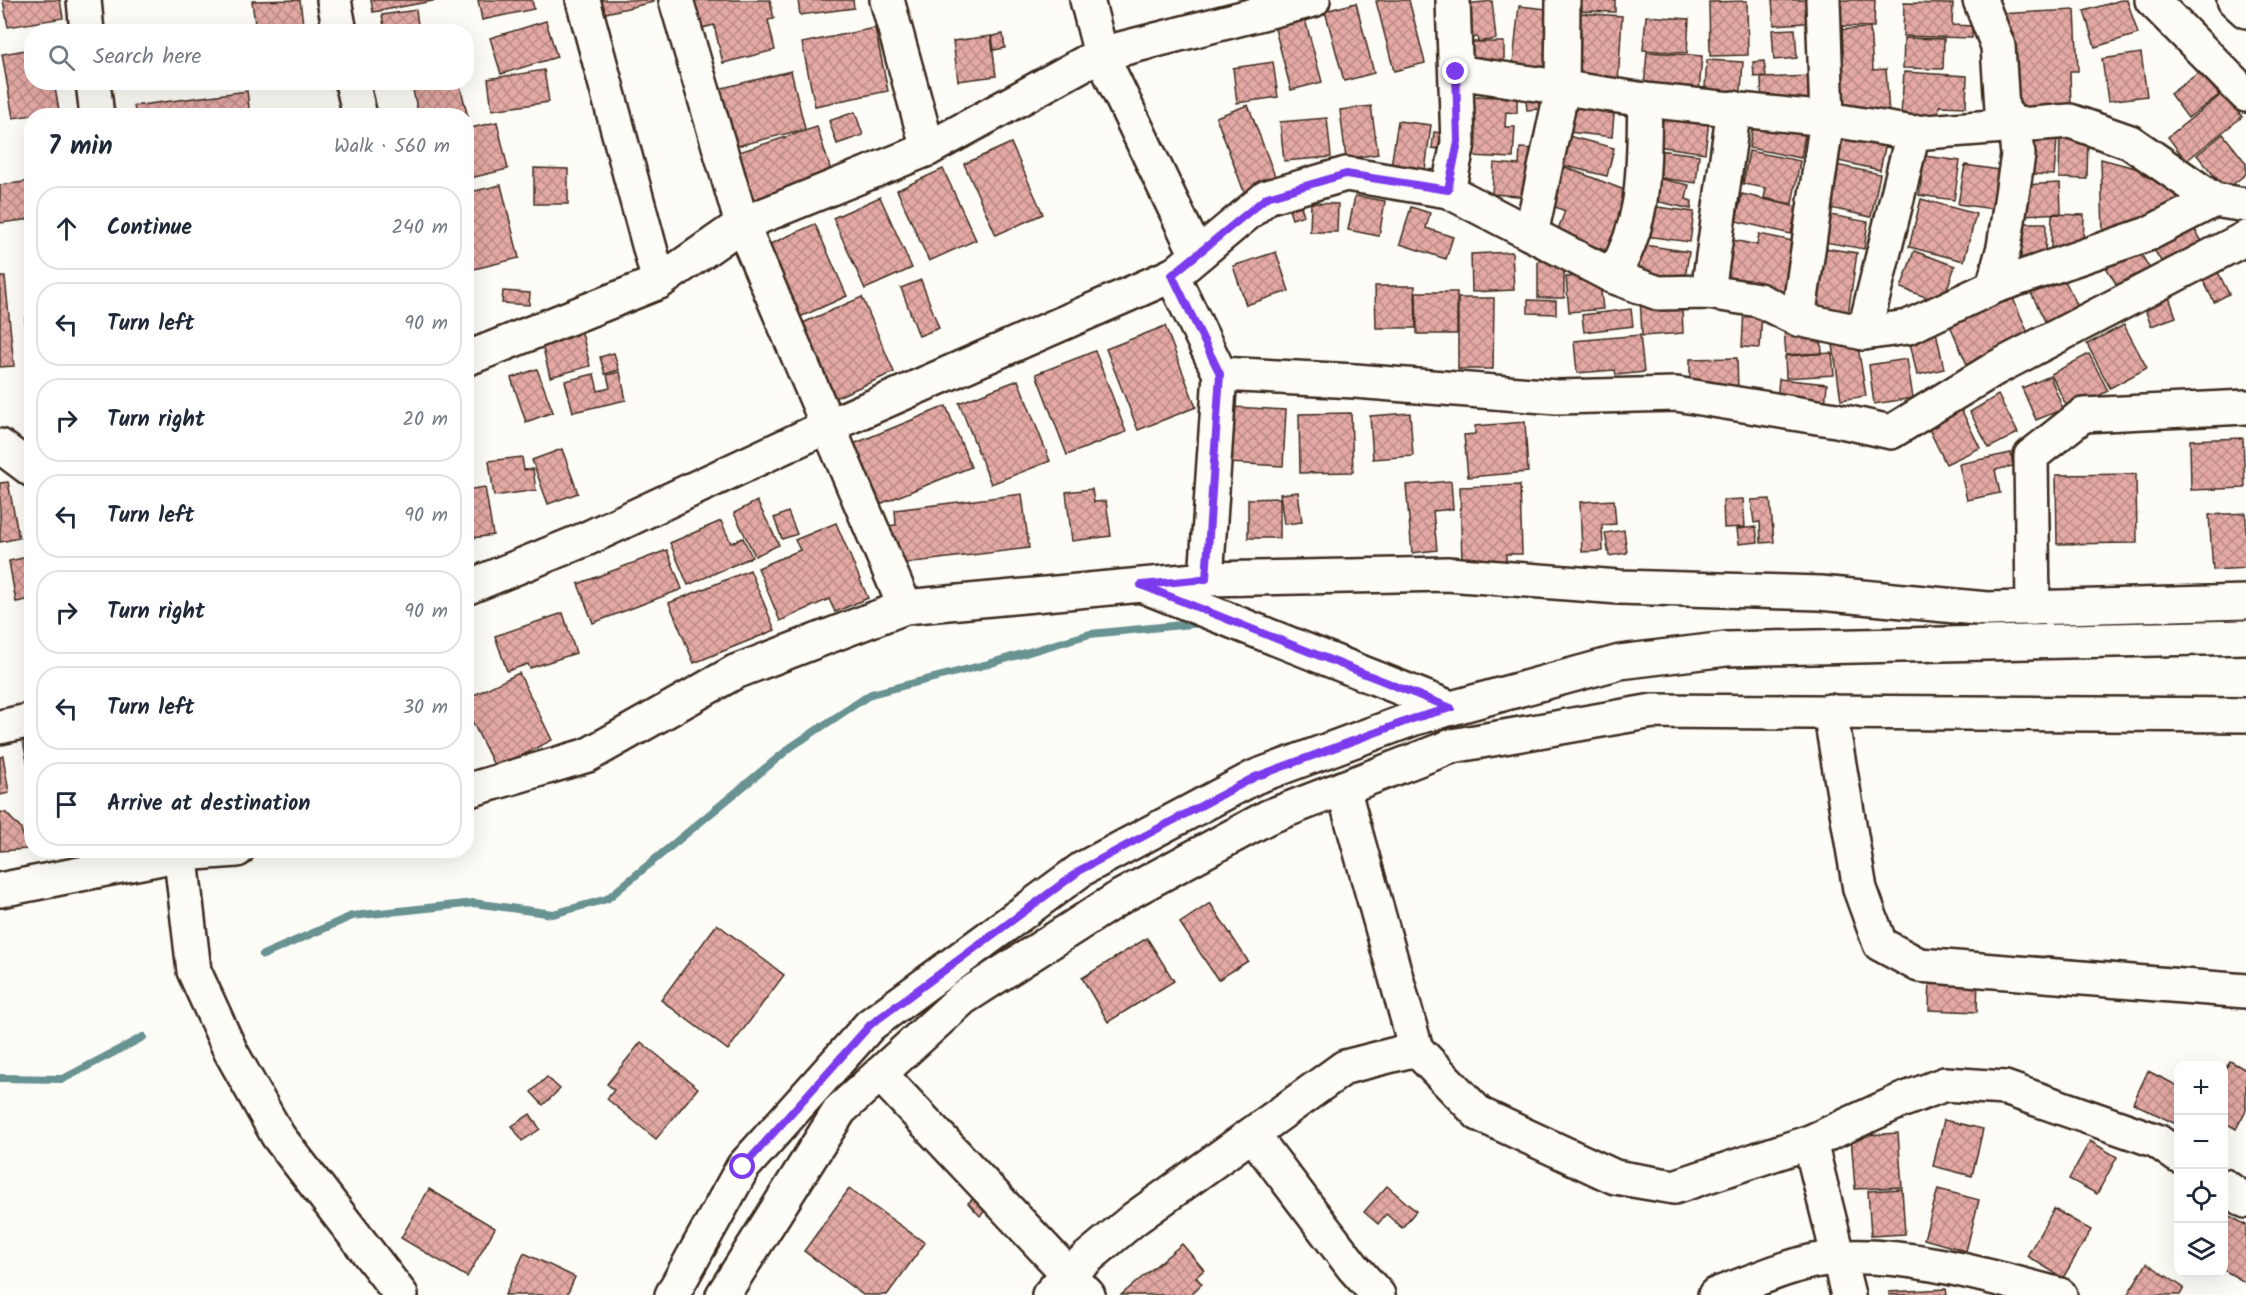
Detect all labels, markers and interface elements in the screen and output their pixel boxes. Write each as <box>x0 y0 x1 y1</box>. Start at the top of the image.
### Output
search box <box>24 24 474 90</box>
text: Search here <box>93 40 201 75</box>
icon: search <box>45 41 78 74</box>
route end <box>1442 58 1468 84</box>
text: 7 min <box>48 126 113 168</box>
text: Walk · 560 m <box>334 131 450 163</box>
text: Continue <box>107 211 192 246</box>
icon: ahead <box>50 212 83 245</box>
text: 240 m <box>391 212 448 244</box>
text: Turn left <box>107 307 194 342</box>
icon: left <box>50 308 83 341</box>
text: 90 m <box>404 308 448 340</box>
text: Turn right <box>107 403 205 438</box>
icon: right <box>50 404 83 437</box>
text: 20 m <box>402 404 448 436</box>
text: Turn left <box>107 499 194 534</box>
icon: left <box>50 500 83 533</box>
text: 90 m <box>404 500 448 532</box>
text: Turn right <box>107 595 205 630</box>
icon: right <box>50 596 83 629</box>
text: 90 m <box>404 596 448 628</box>
text: Turn left <box>107 691 194 726</box>
icon: left <box>50 692 83 725</box>
text: 30 m <box>403 692 448 724</box>
text: Arrive at destination <box>107 787 310 822</box>
icon: arrive <box>50 788 83 821</box>
map controls <box>2174 1061 2228 1277</box>
button: + <box>2174 1061 2228 1115</box>
button: − <box>2174 1115 2228 1169</box>
route start <box>729 1153 755 1179</box>
button: locate <box>2174 1169 2228 1223</box>
button: layers <box>2174 1223 2228 1277</box>

